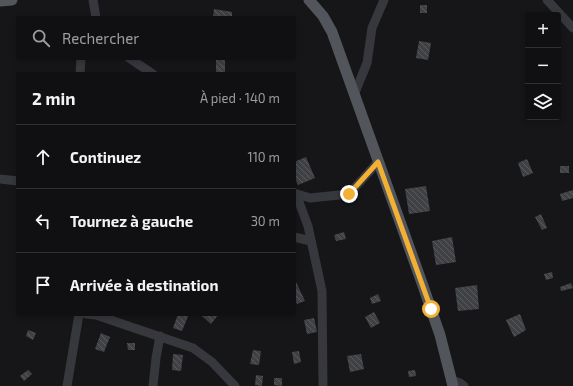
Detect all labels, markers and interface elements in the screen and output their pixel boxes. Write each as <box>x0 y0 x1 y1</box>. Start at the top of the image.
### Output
map controls <box>525 12 561 120</box>
button: + <box>525 12 561 48</box>
search box <box>16 16 296 60</box>
icon: search <box>30 27 52 49</box>
text: Rechercher <box>62 29 139 47</box>
button: − <box>525 48 561 84</box>
button: layers <box>525 84 561 120</box>
text: 2 min <box>32 88 75 108</box>
text: À pied · 140 m <box>200 90 280 106</box>
icon: ahead <box>32 146 54 168</box>
text: Continuez <box>70 148 141 166</box>
text: 110 m <box>248 149 280 165</box>
route end <box>340 185 358 203</box>
icon: left <box>32 210 54 232</box>
text: Tournez à gauche <box>70 212 193 230</box>
text: 30 m <box>251 213 280 229</box>
icon: arrive <box>32 274 54 296</box>
text: Arrivée à destination <box>70 276 218 294</box>
route start <box>422 300 440 318</box>

